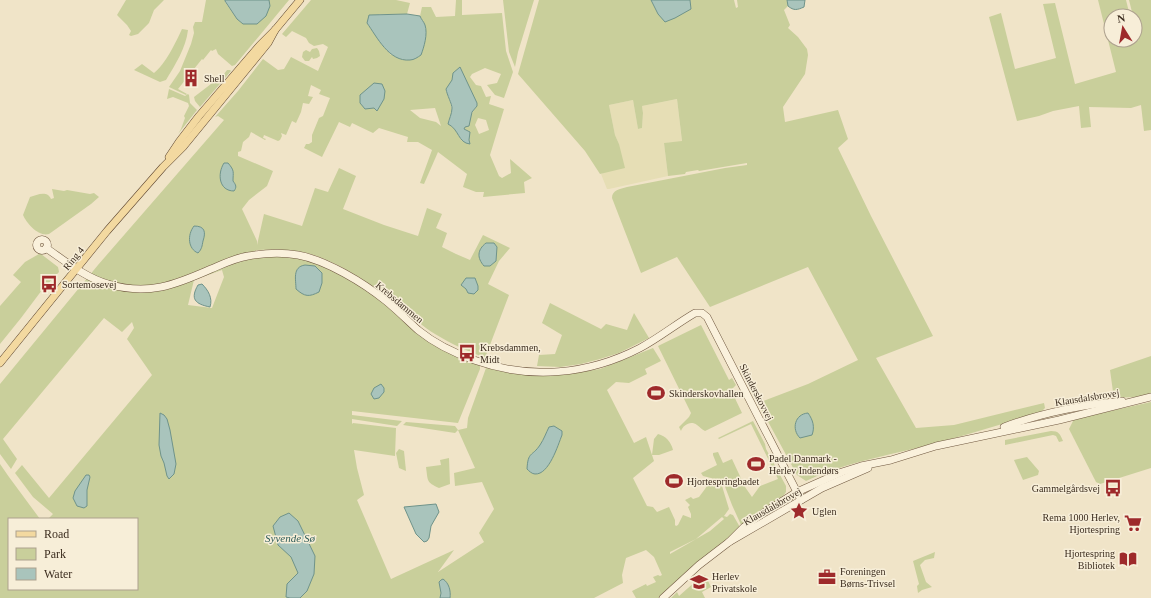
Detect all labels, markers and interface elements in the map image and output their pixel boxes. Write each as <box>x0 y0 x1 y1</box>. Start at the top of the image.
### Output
north arrow <box>1103 8 1143 48</box>
text: N <box>1116 12 1126 25</box>
building icon: Shell <box>181 68 201 88</box>
place label: Shell <box>204 73 225 84</box>
street label: Ring 4 <box>61 244 86 272</box>
bus stop icon: Sortemosevej <box>39 274 59 294</box>
place label: Sortemosevej <box>62 279 116 290</box>
street label: Krebsdammen <box>374 279 426 325</box>
place label: Krebsdammen, Midt <box>480 342 541 365</box>
bus stop icon: Krebsdammen, Midt <box>457 343 477 363</box>
street label: Skinderskovvej <box>738 362 776 422</box>
sports icon: Skinderskovhallen <box>646 383 666 403</box>
street label: Klausdalsbrovej <box>1054 387 1120 408</box>
place label: Skinderskovhallen <box>669 388 743 399</box>
place label: Padel Danmark - Herlev Indendørs <box>769 453 839 476</box>
sports icon: Padel Danmark - Herlev Indendørs <box>746 454 766 474</box>
sports icon: Hjortespringbadet <box>664 471 684 491</box>
place label: Hjortespringbadet <box>687 476 759 487</box>
bus stop icon: Gammelgårdsvej <box>1103 478 1123 498</box>
place label: Gammelgårdsvej <box>1032 483 1100 494</box>
street label: Klausdalsbrovej <box>741 485 803 527</box>
place icon: Uglen <box>789 501 809 521</box>
place label: Uglen <box>812 506 836 517</box>
place label: Rema 1000 Herlev, Hjortespring <box>1043 512 1120 535</box>
supermarket icon: Rema 1000 Herlev, Hjortespring <box>1123 513 1143 533</box>
legend <box>8 518 138 590</box>
text: Road <box>44 527 69 541</box>
water label: Syvende Sø <box>265 532 315 544</box>
text: Park <box>44 547 66 561</box>
place label: Hjortespring Bibliotek <box>1064 548 1115 571</box>
library icon: Hjortespring Bibliotek <box>1118 549 1138 569</box>
place label: Foreningen Børns-Trivsel <box>840 566 895 589</box>
text: Water <box>44 567 72 581</box>
office icon: Foreningen Børns-Trivsel <box>817 567 837 587</box>
place label: Herlev Privatskole <box>712 571 758 594</box>
school or university icon: Herlev Privatskole <box>689 572 709 592</box>

